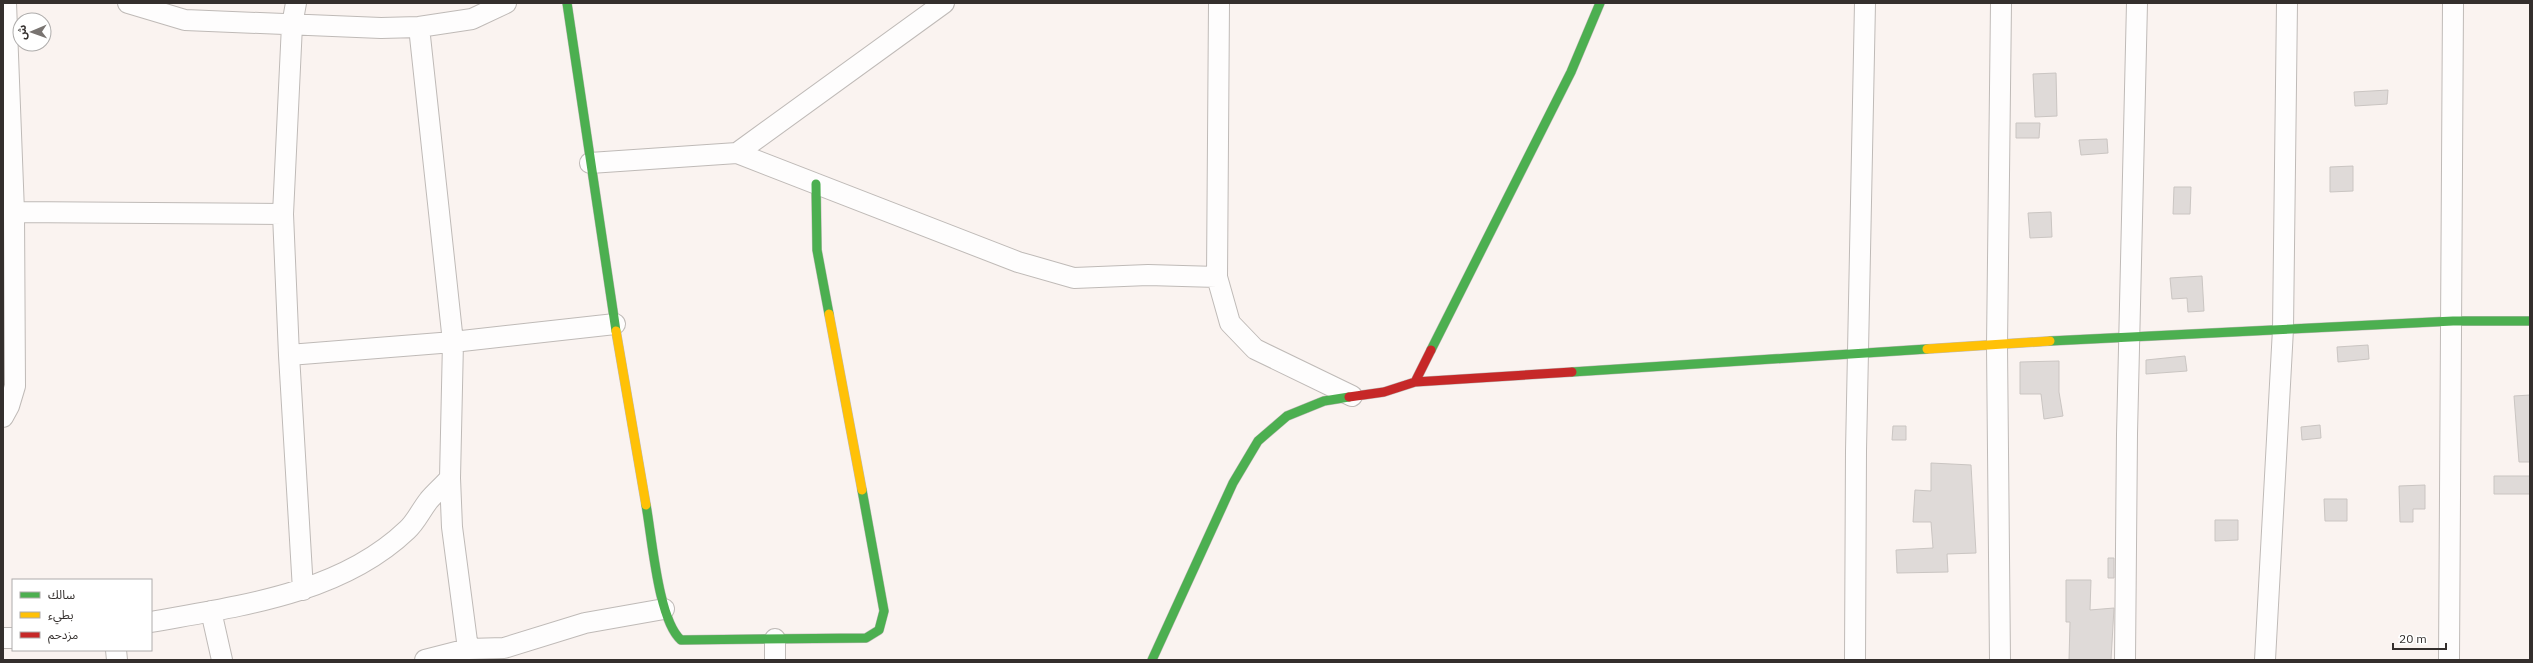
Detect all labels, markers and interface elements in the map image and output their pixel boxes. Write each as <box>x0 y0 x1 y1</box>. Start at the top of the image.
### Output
north arrow <box>12 12 52 52</box>
text: ش <box>15 25 29 40</box>
legend <box>12 579 152 651</box>
text: سالك <box>48 587 75 602</box>
text: بطيء <box>48 607 74 625</box>
scale bar <box>2393 625 2446 651</box>
text: مزدحم <box>48 627 78 644</box>
text: 20 m <box>2399 631 2427 646</box>

